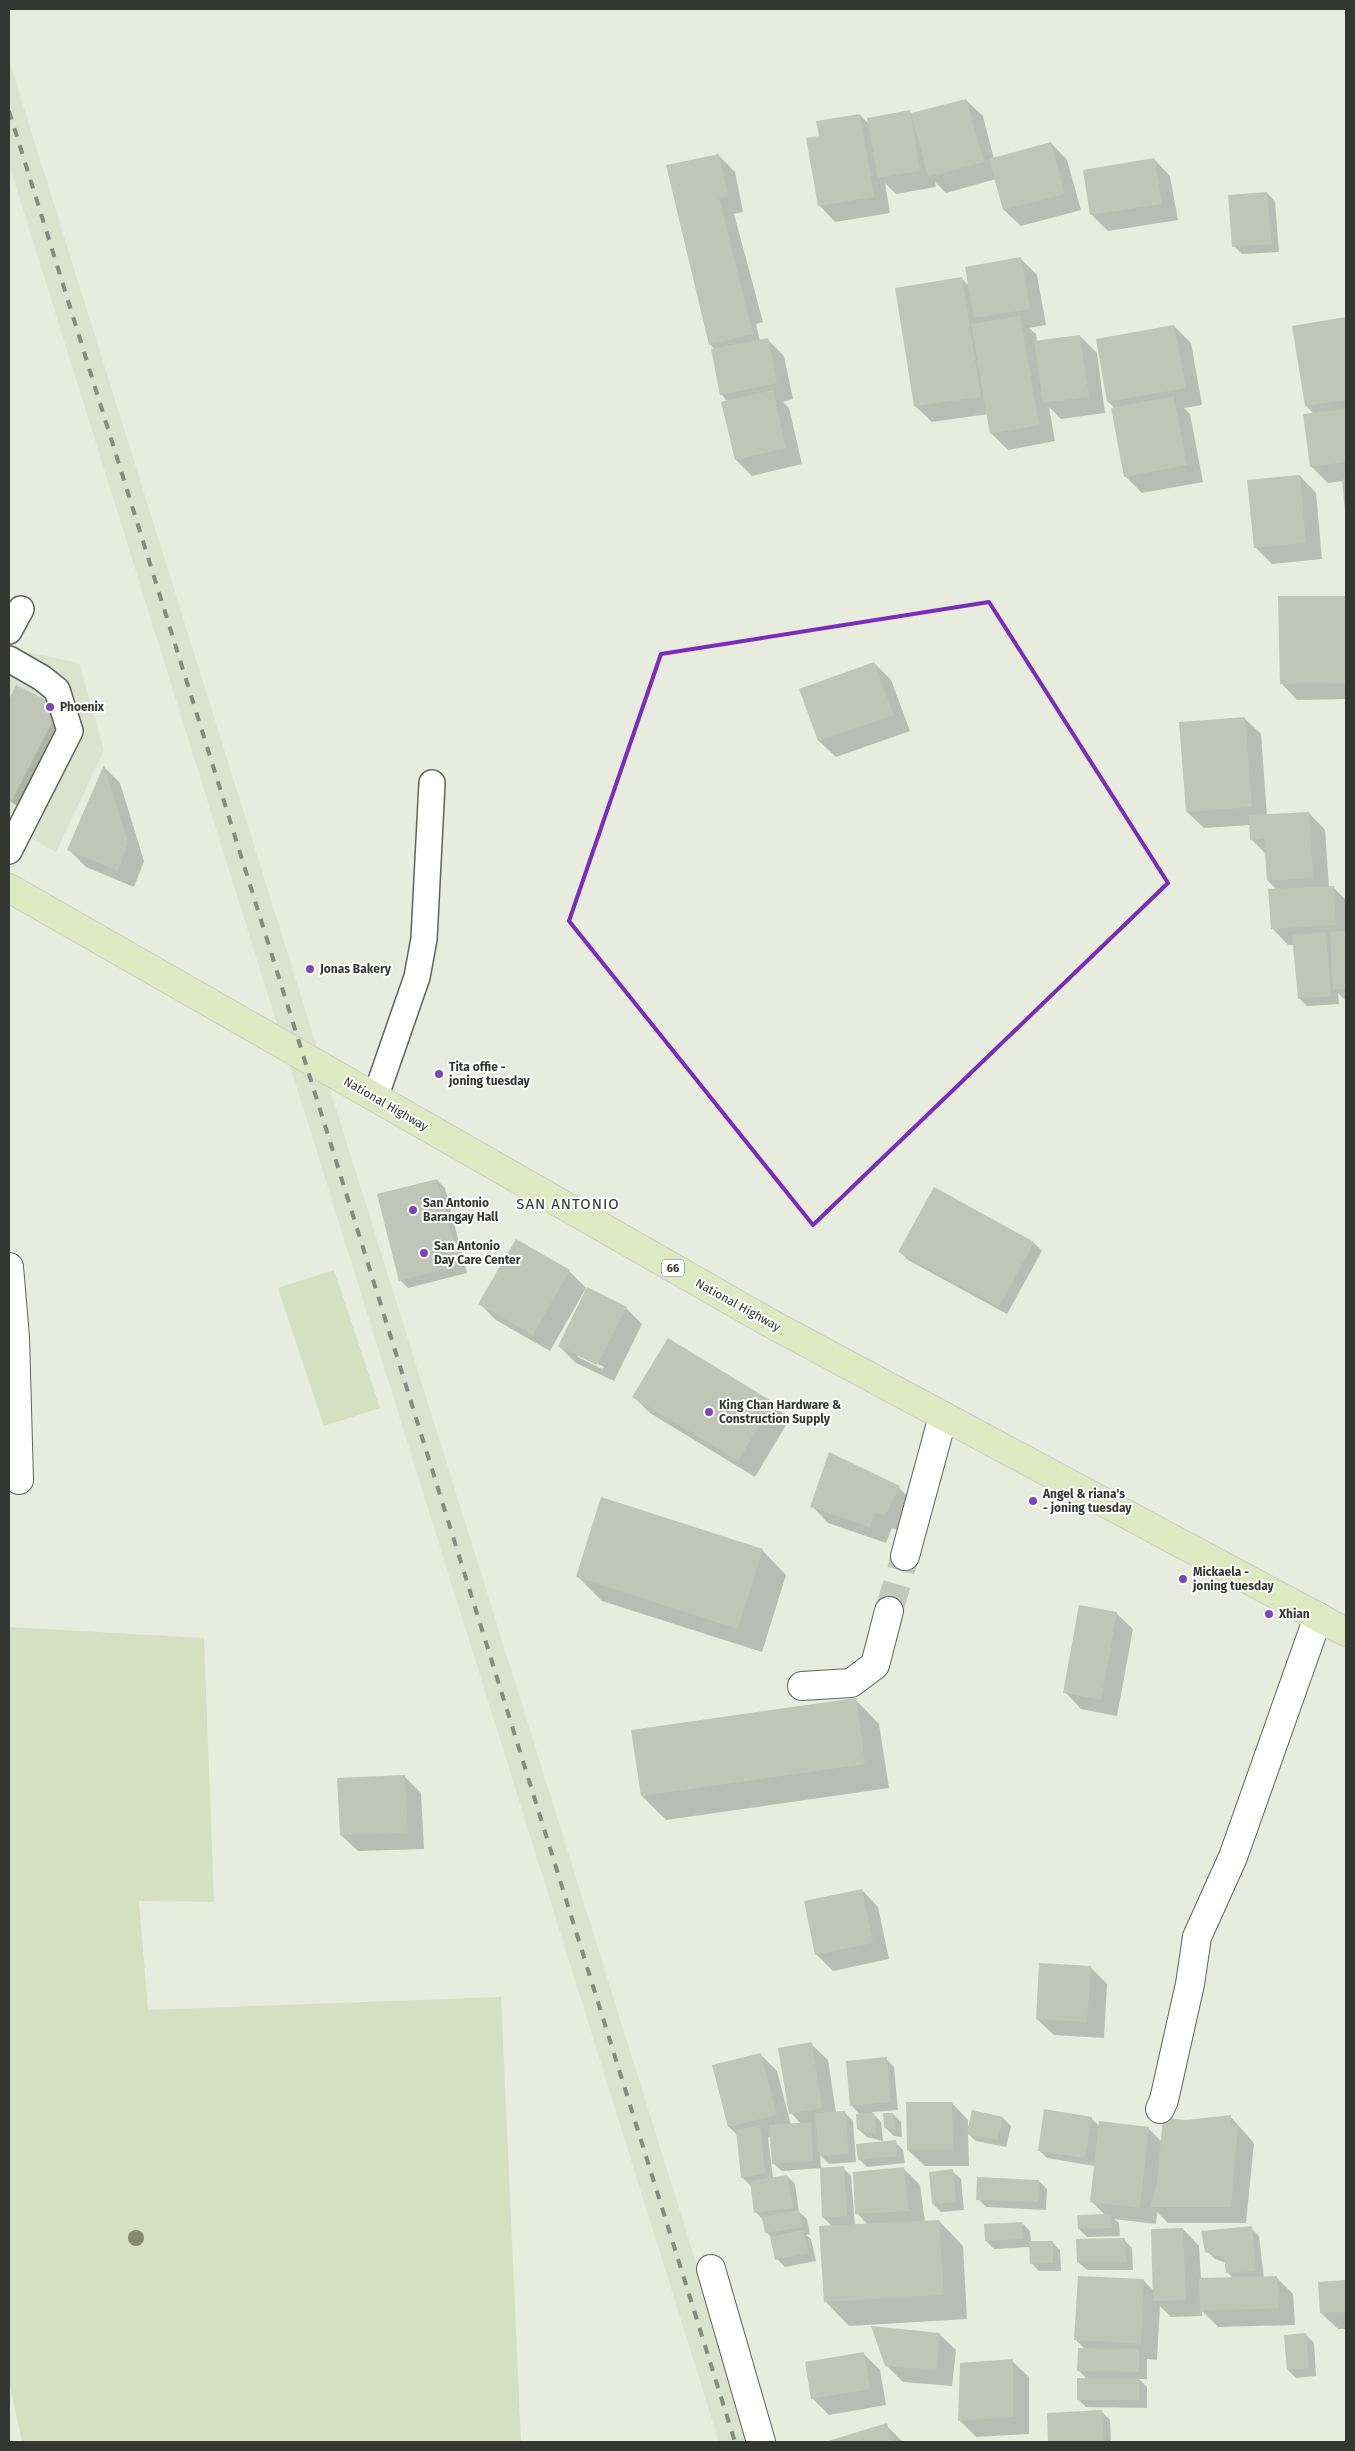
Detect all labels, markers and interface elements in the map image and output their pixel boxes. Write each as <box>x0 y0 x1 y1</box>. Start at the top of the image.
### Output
place label: Phoenix <box>60 700 105 714</box>
marker: Phoenix <box>44 701 56 713</box>
place label: Jonas Bakery <box>319 962 392 976</box>
marker: Jonas Bakery <box>304 963 316 975</box>
place label: Tita offie - joning tuesday <box>448 1060 531 1088</box>
marker: Tita offie - joning tuesday <box>433 1068 445 1080</box>
street label: National Highway <box>341 1074 431 1134</box>
district label: SAN ANTONIO <box>516 1195 620 1213</box>
place label: San Antonio Barangay Hall <box>423 1196 499 1224</box>
marker: San Antonio Barangay Hall <box>407 1204 419 1216</box>
place label: San Antonio Day Care Center <box>434 1239 521 1267</box>
marker: San Antonio Day Care Center <box>418 1247 430 1259</box>
road number: 66 <box>662 1260 684 1276</box>
street label: National Highway <box>693 1276 783 1334</box>
place label: King Chan Hardware & Construction Supply <box>719 1398 841 1426</box>
marker: King Chan Hardware & Construction Supply <box>703 1406 715 1418</box>
place label: Angel & riana's - joning tuesday <box>1042 1487 1132 1515</box>
marker: Angel & riana's - joning tuesday <box>1027 1495 1039 1507</box>
place label: Mickaela - joning tuesday <box>1192 1565 1275 1593</box>
marker: Mickaela - joning tuesday <box>1177 1573 1189 1585</box>
place label: Xhian <box>1278 1607 1310 1621</box>
marker: Xhian <box>1263 1608 1275 1620</box>

